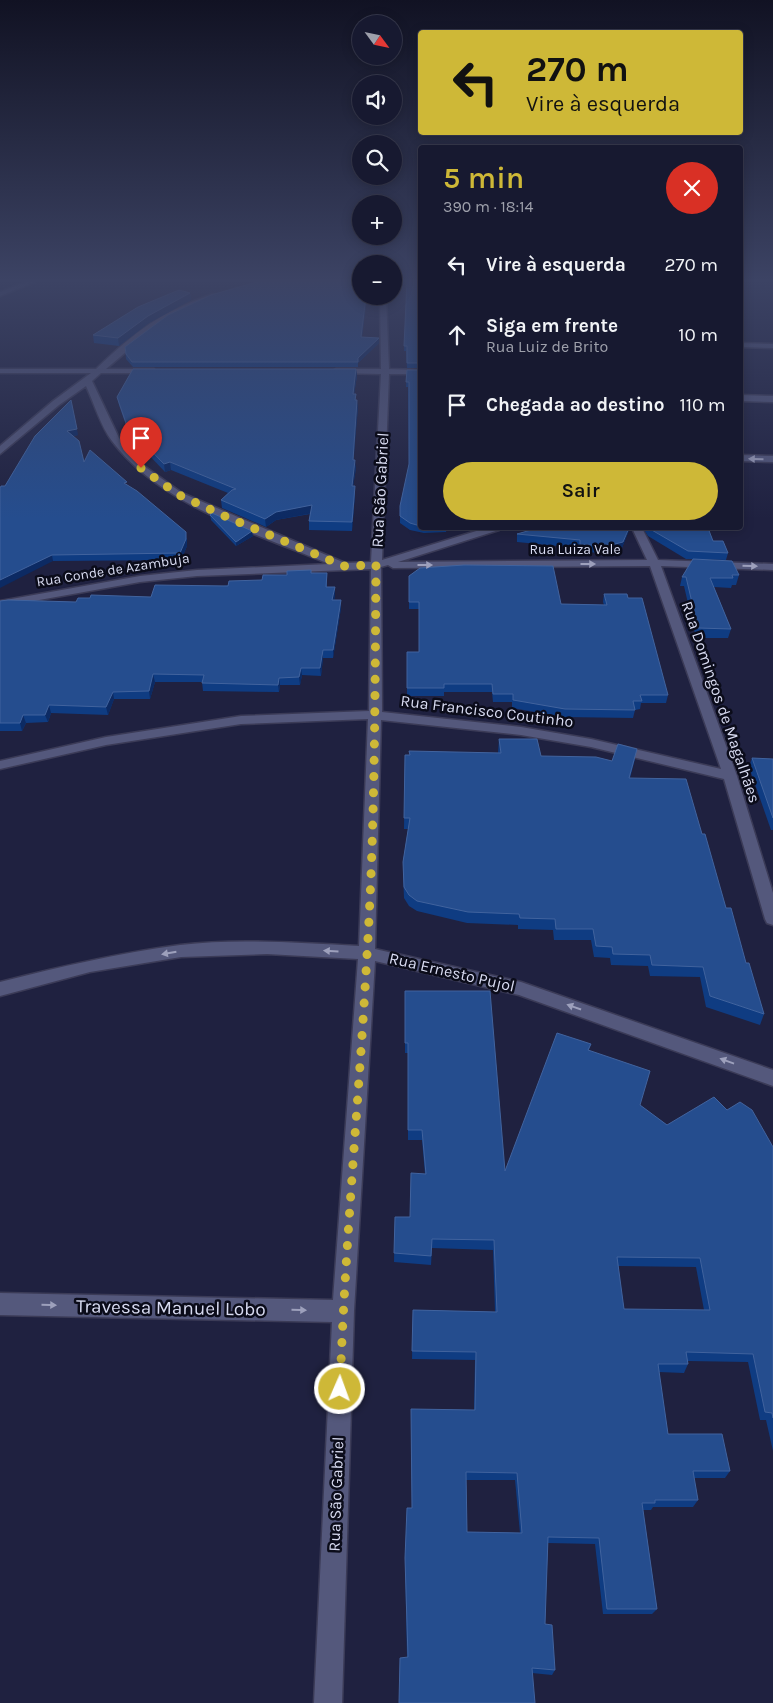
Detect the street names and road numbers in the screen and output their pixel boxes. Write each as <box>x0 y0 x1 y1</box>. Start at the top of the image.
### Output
street label: Rua São Gabriel <box>368 432 392 548</box>
street label: Rua Luiza Vale <box>529 541 621 558</box>
street label: Rua Conde de Azambuja <box>35 550 191 590</box>
street label: Rua Domingos de Magalhães <box>677 599 765 805</box>
street label: Rua Francisco Coutinho <box>399 691 575 731</box>
street label: Rua Ernesto Pujol <box>387 948 517 996</box>
street label: Travessa Manuel Lobo <box>76 1295 266 1321</box>
street label: Rua São Gabriel <box>324 1436 348 1552</box>

